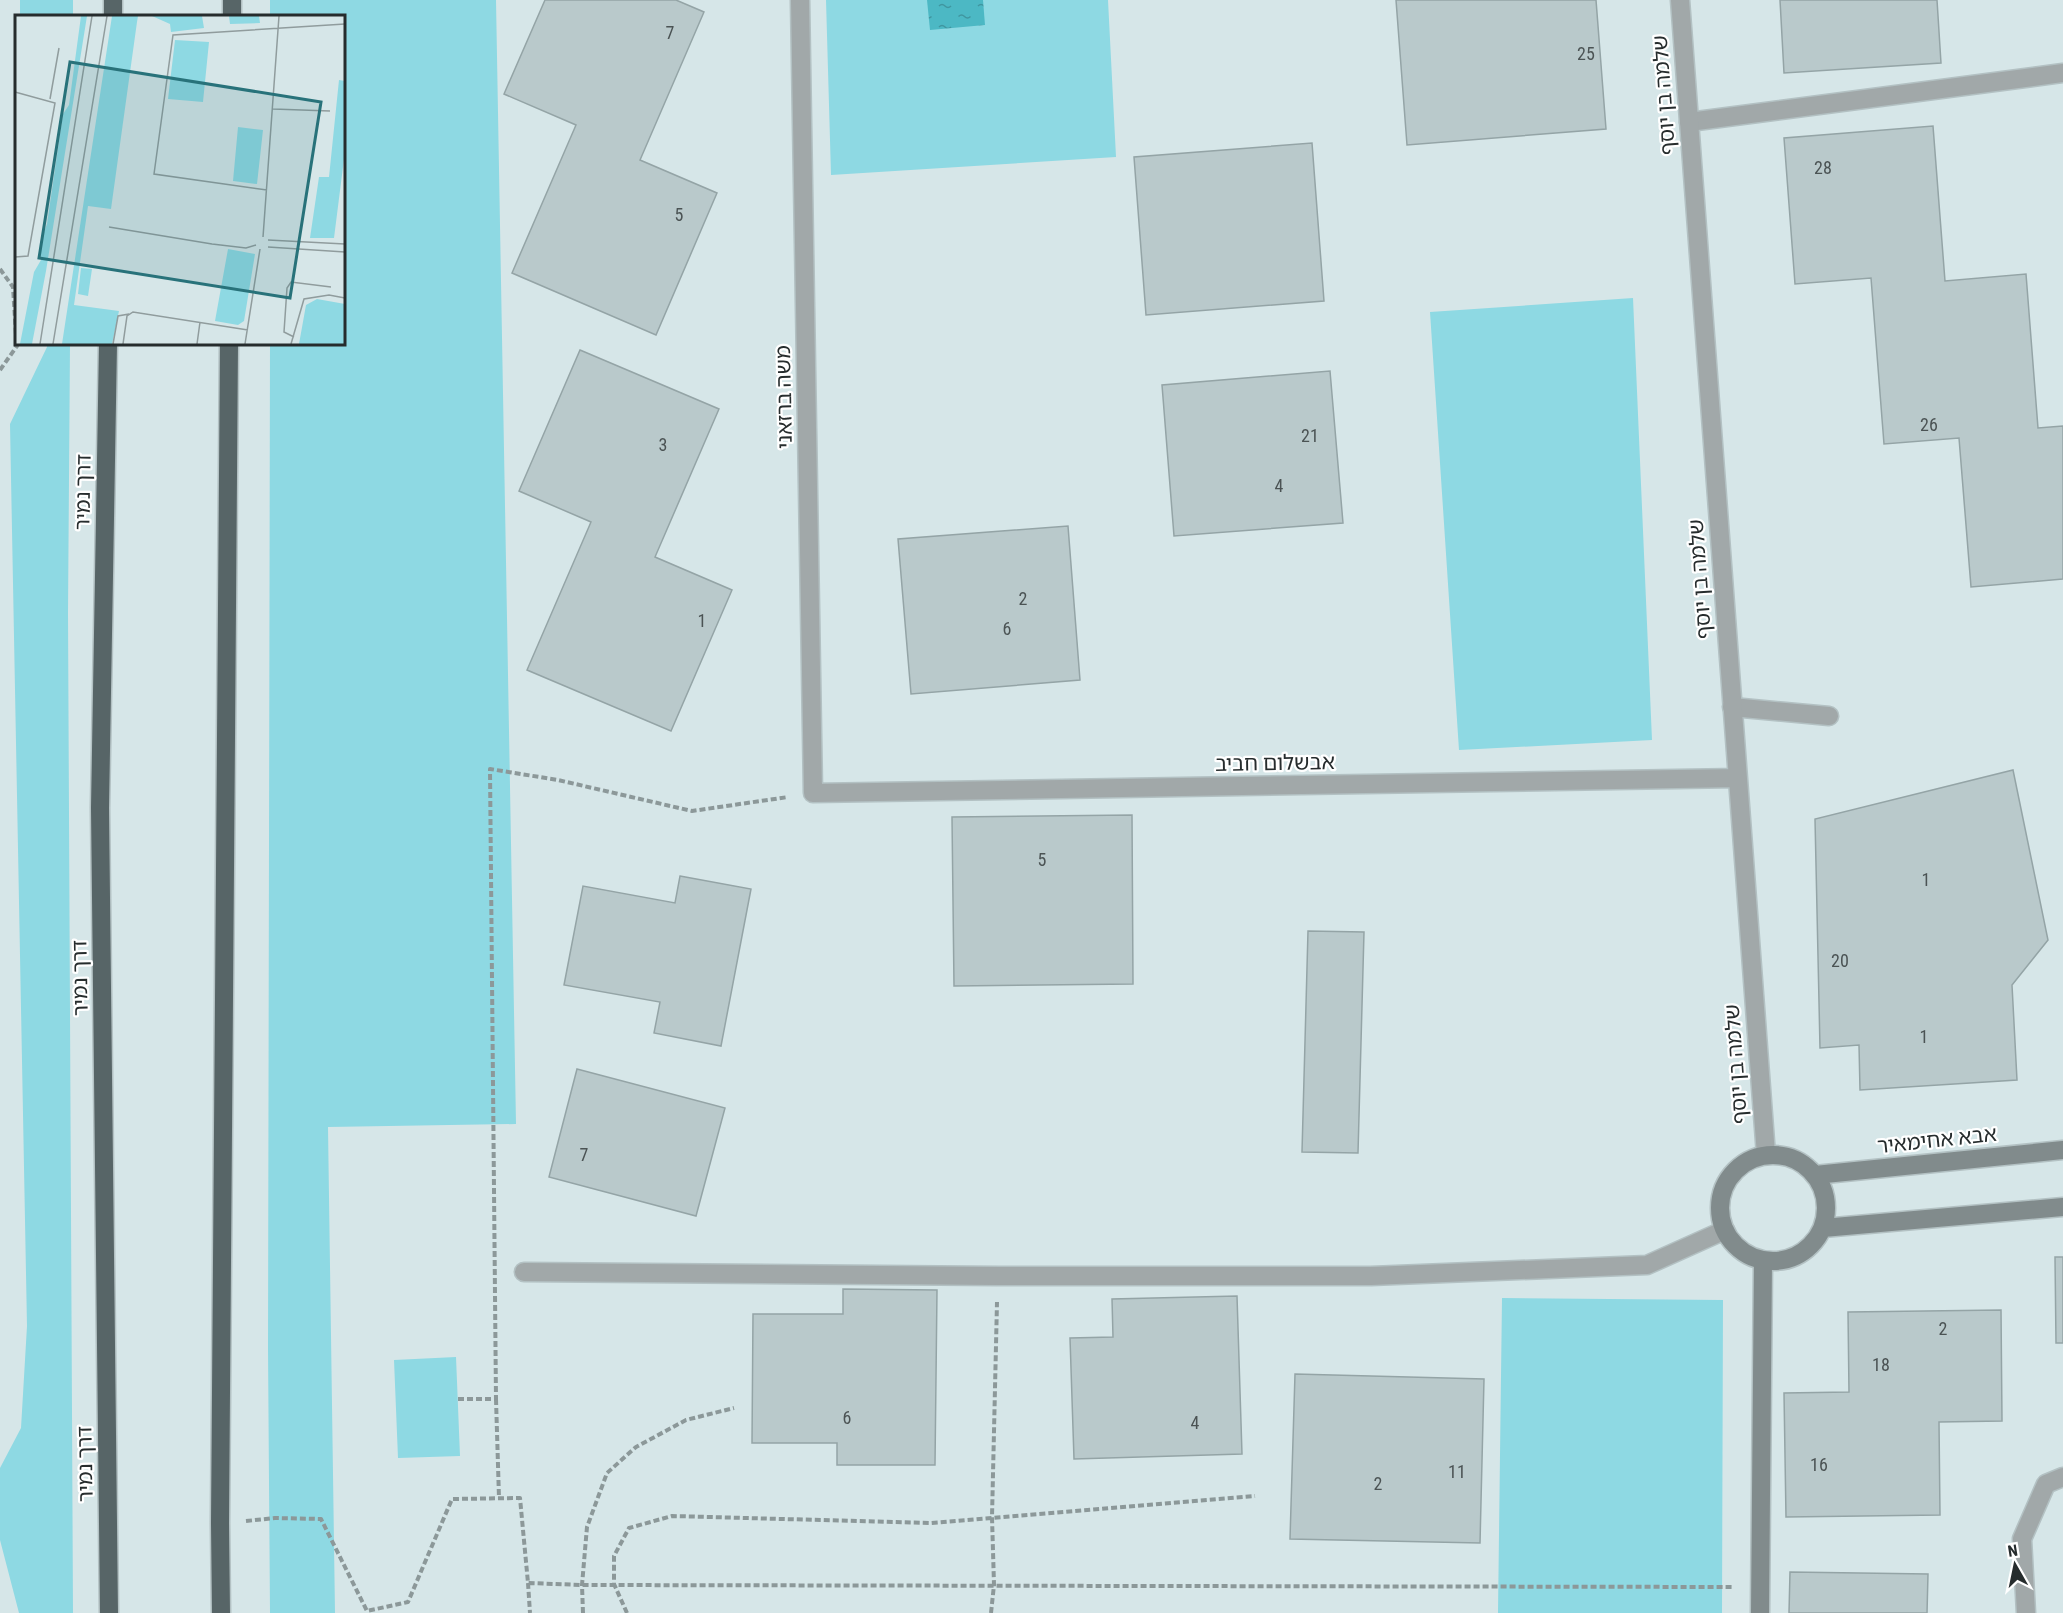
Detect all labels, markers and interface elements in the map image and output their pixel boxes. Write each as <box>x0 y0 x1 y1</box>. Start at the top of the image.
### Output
inset map <box>15 15 345 345</box>
house number: 7 <box>666 22 675 43</box>
street label: שלמה בן יוסף <box>1648 34 1680 156</box>
house number: 25 <box>1577 43 1595 64</box>
house number: 28 <box>1814 157 1832 178</box>
house number: 5 <box>675 204 684 225</box>
street label: משה ברזאני <box>771 345 797 449</box>
house number: 26 <box>1920 414 1938 435</box>
house number: 21 <box>1301 425 1319 446</box>
house number: 3 <box>659 434 667 455</box>
street label: דרך נמיר <box>70 454 96 530</box>
house number: 4 <box>1275 475 1284 496</box>
street label: שלמה בן יוסף <box>1684 518 1716 640</box>
house number: 2 <box>1019 588 1028 609</box>
house number: 1 <box>698 610 706 631</box>
house number: 6 <box>1003 618 1011 639</box>
street label: אבשלום חביב <box>1215 750 1335 776</box>
house number: 5 <box>1038 849 1047 870</box>
house number: 1 <box>1922 869 1930 890</box>
street label: דרך נמיר <box>67 940 93 1016</box>
house number: 20 <box>1831 950 1849 971</box>
street label: שלמה בן יוסף <box>1720 1003 1752 1125</box>
house number: 1 <box>1920 1026 1928 1047</box>
street label: אבא אחימאיר <box>1876 1122 1998 1158</box>
house number: 7 <box>580 1144 589 1165</box>
house number: 2 <box>1939 1318 1948 1339</box>
house number: 18 <box>1872 1354 1890 1375</box>
house number: 6 <box>843 1407 851 1428</box>
house number: 4 <box>1191 1412 1200 1433</box>
street label: דרך נמיר <box>72 1426 98 1502</box>
house number: 16 <box>1810 1454 1828 1475</box>
house number: 11 <box>1448 1461 1466 1482</box>
house number: 2 <box>1374 1473 1383 1494</box>
north arrow <box>1985 1535 2045 1595</box>
text: N <box>2006 1541 2019 1561</box>

